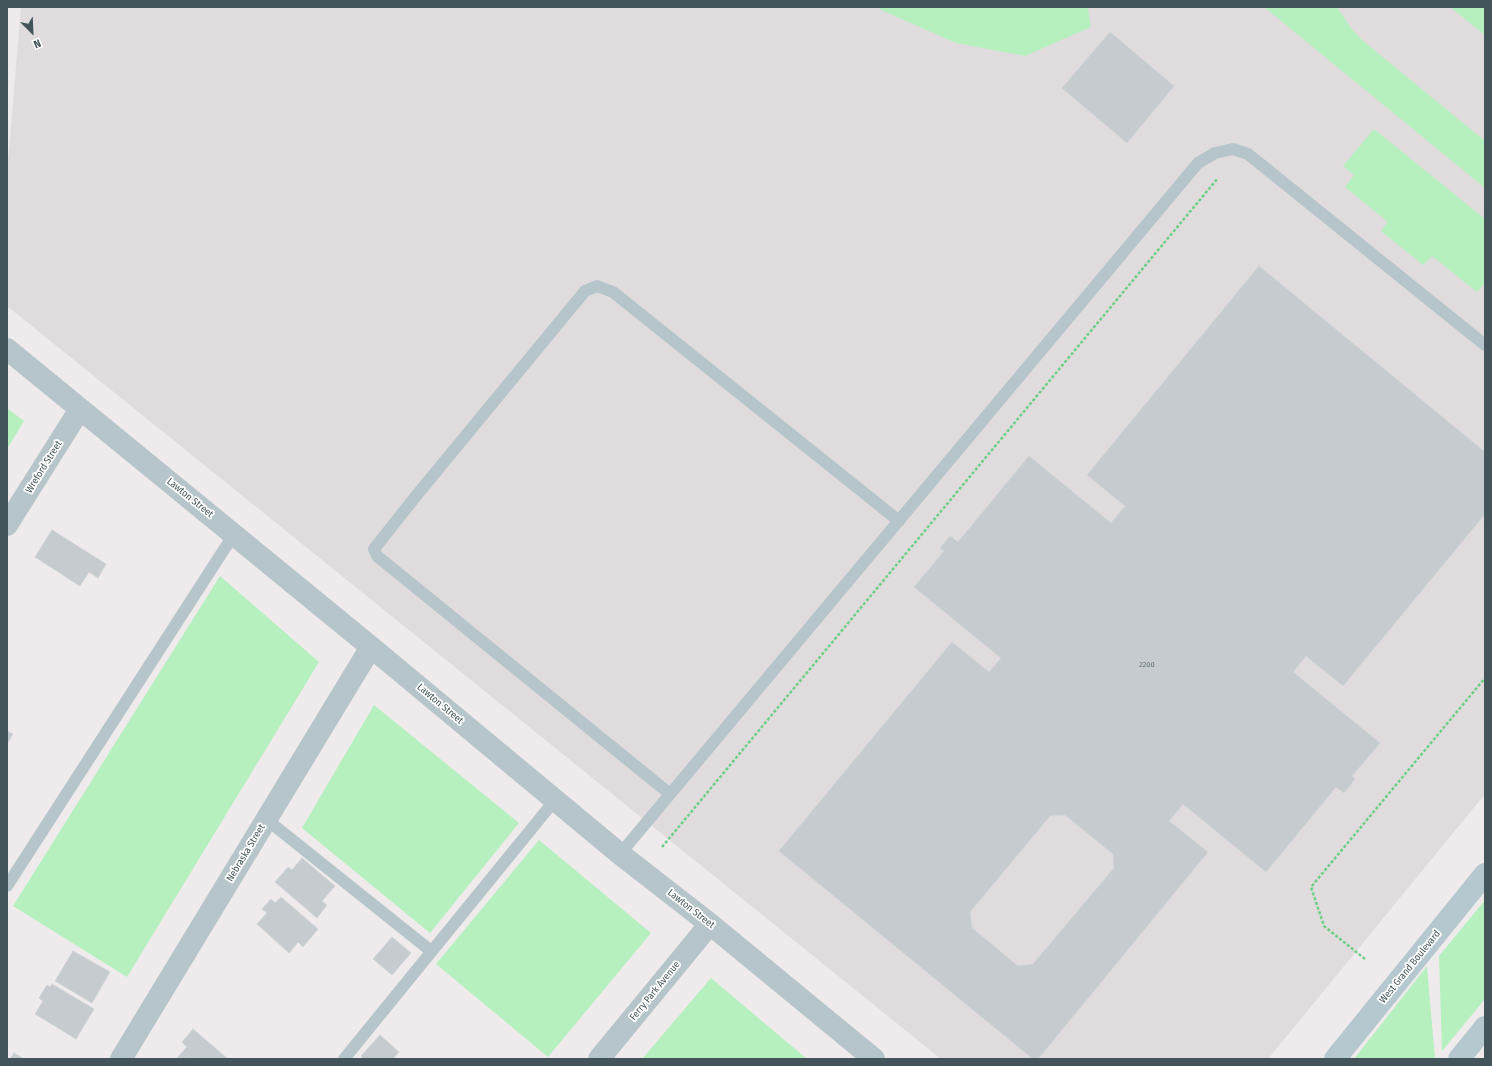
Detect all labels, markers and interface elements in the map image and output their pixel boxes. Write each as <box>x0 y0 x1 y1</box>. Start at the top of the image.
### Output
north arrow <box>12 12 52 52</box>
text: N <box>31 36 43 51</box>
street label: Wreford Street <box>23 439 65 495</box>
street label: Lawton Street <box>164 476 216 520</box>
house number: 2200 <box>1139 660 1155 670</box>
street label: Lawton Street <box>415 681 465 727</box>
street label: Nebraska Street <box>224 822 268 884</box>
street label: Lawton Street <box>665 887 717 931</box>
street label: West Grand Boulevard <box>1377 928 1443 1006</box>
street label: Ferry Park Avenue <box>627 959 683 1023</box>

